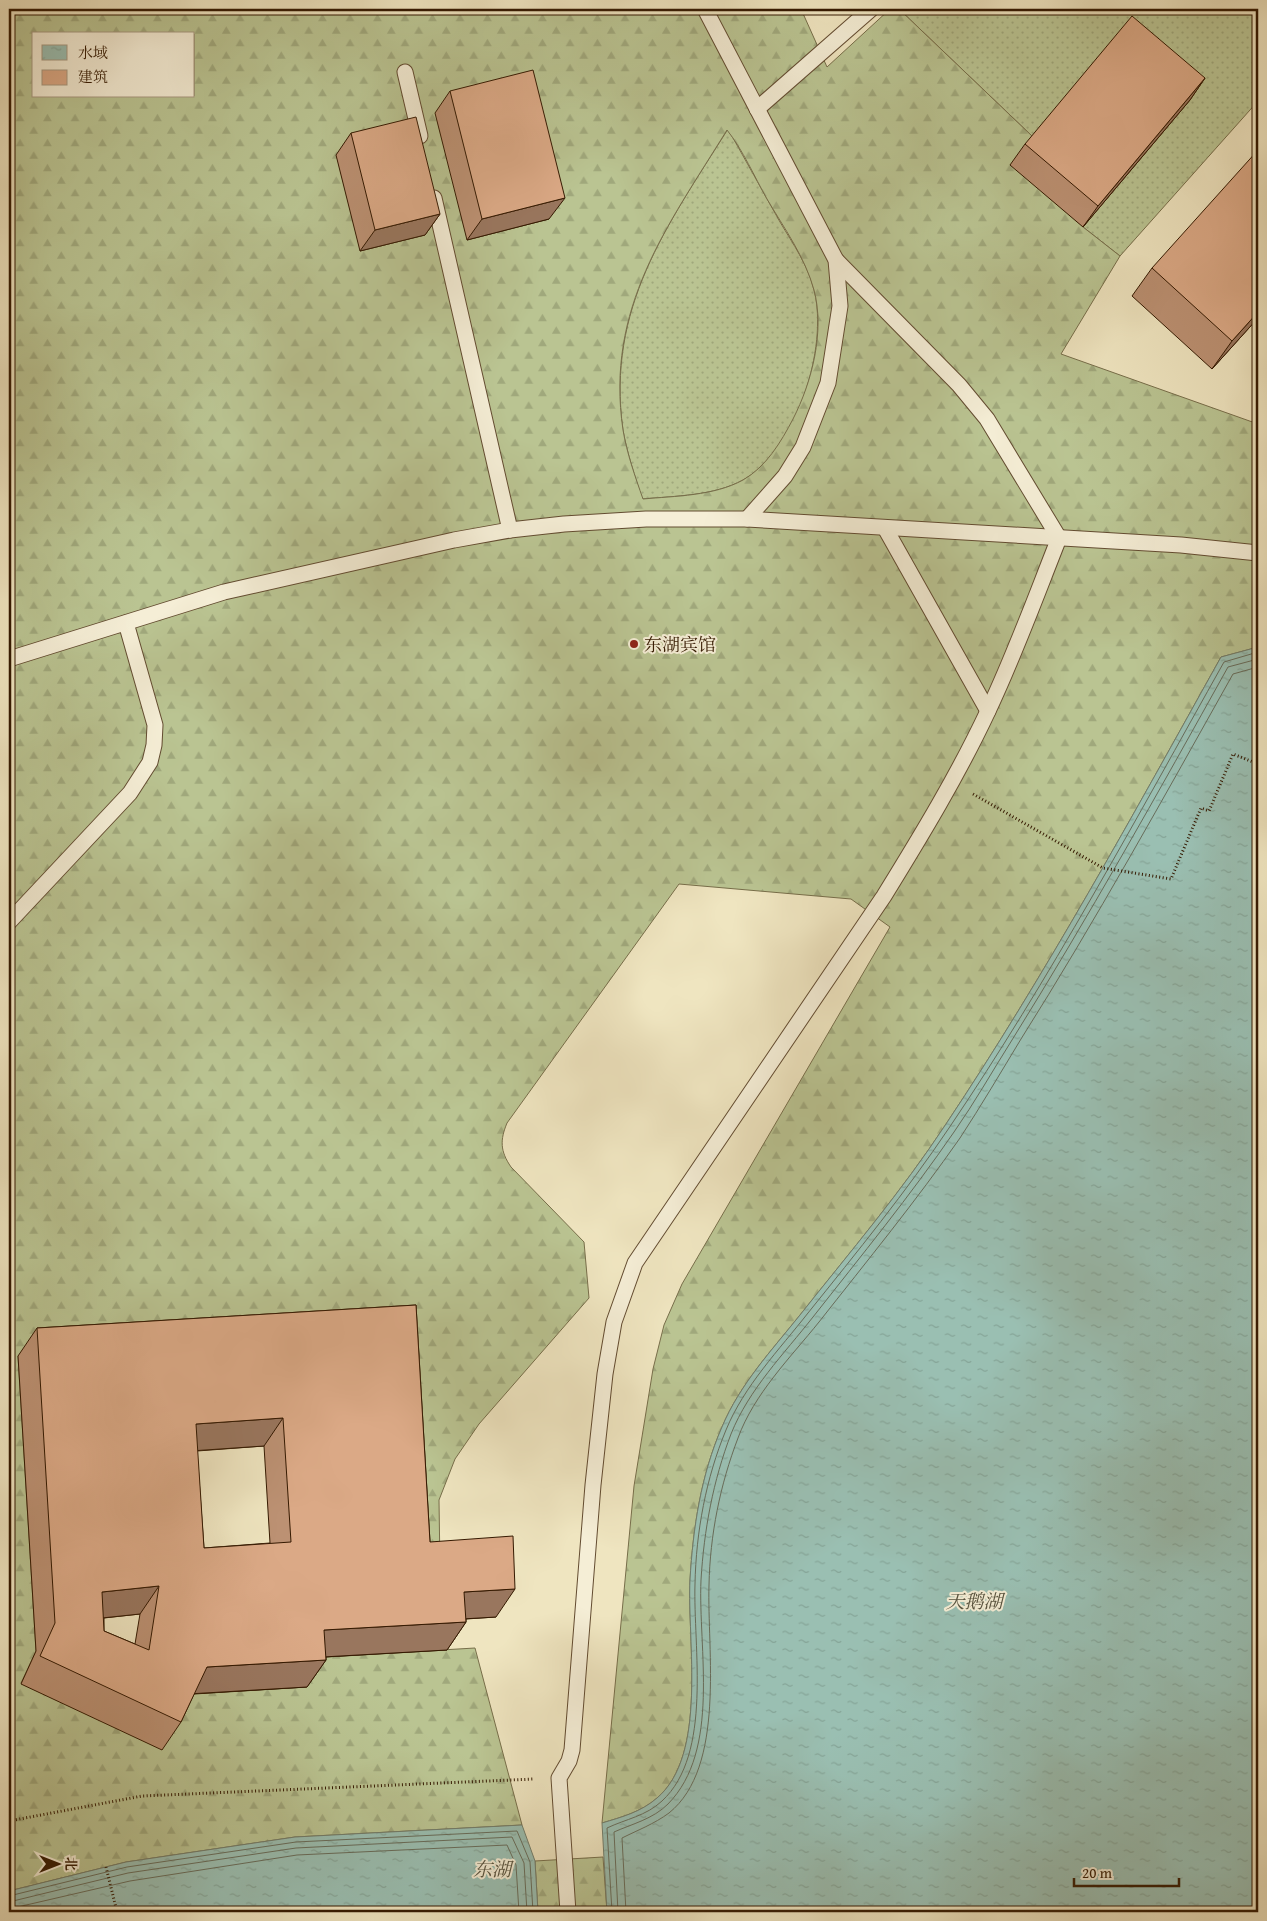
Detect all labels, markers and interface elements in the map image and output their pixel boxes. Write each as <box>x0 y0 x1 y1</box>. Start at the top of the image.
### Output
legend <box>32 32 195 98</box>
text: 水域 <box>78 42 108 63</box>
text: 建筑 <box>78 66 108 87</box>
place label: 东湖宾馆 <box>644 631 716 658</box>
marker: 东湖宾馆 <box>628 638 640 650</box>
water label: 天鹅湖 <box>945 1587 1005 1615</box>
north arrow <box>32 1838 82 1888</box>
water label: 东湖 <box>473 1855 514 1883</box>
scale bar <box>1074 1856 1180 1888</box>
text: 北 <box>61 1857 81 1871</box>
text: 20 m <box>1082 1862 1113 1883</box>

